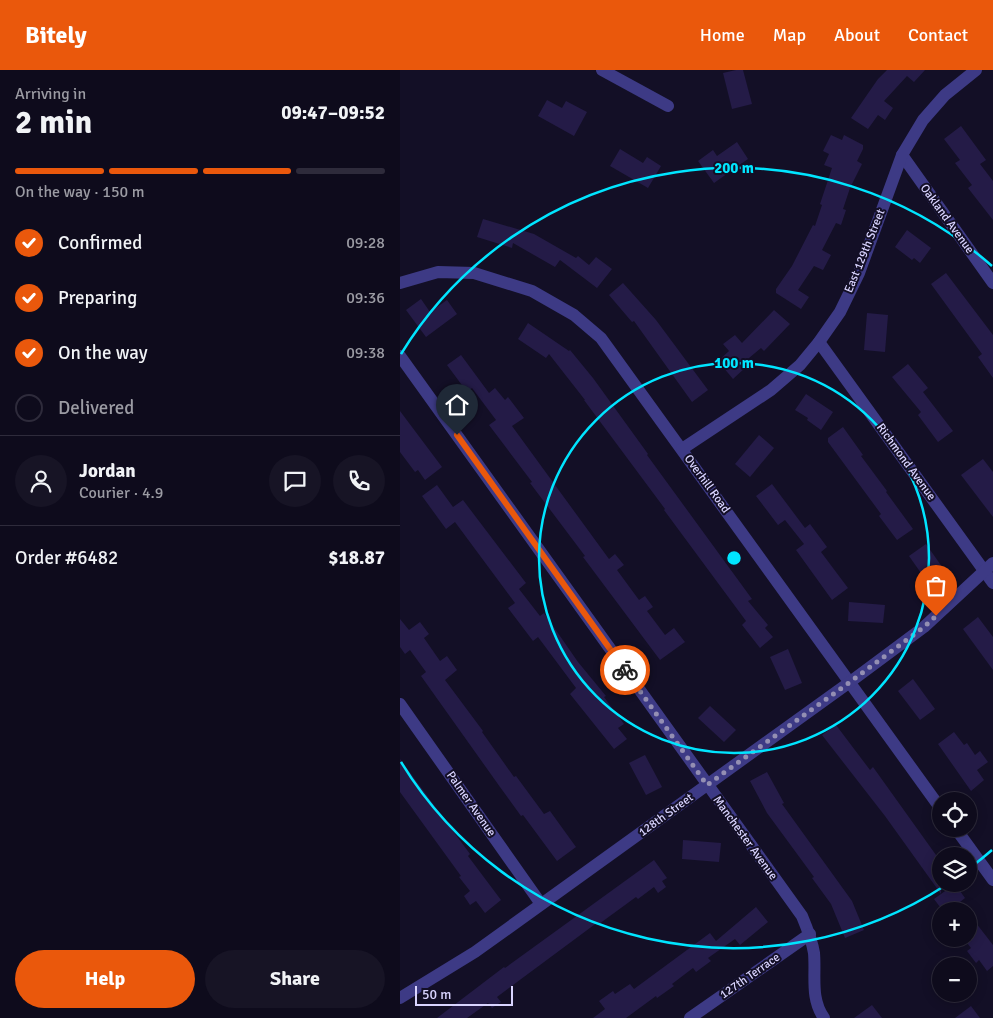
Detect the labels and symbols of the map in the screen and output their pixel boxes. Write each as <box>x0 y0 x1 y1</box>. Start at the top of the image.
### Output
text: 200 m <box>714 159 754 177</box>
street label: Oakland Avenue <box>917 181 977 257</box>
street label: East 129th Street <box>841 207 889 295</box>
text: 100 m <box>714 354 754 372</box>
pin <box>436 384 478 435</box>
street label: Richmond Avenue <box>873 421 939 503</box>
street label: Overhill Road <box>681 452 733 516</box>
centre of rings <box>725 549 743 567</box>
pin <box>915 565 957 616</box>
courier <box>600 645 650 695</box>
street label: Palmer Avenue <box>443 768 499 840</box>
street label: 128th Street <box>636 790 696 840</box>
street label: Manchester Avenue <box>709 793 781 883</box>
street label: 127th Terrace <box>717 950 783 1002</box>
scale bar <box>415 983 512 1006</box>

